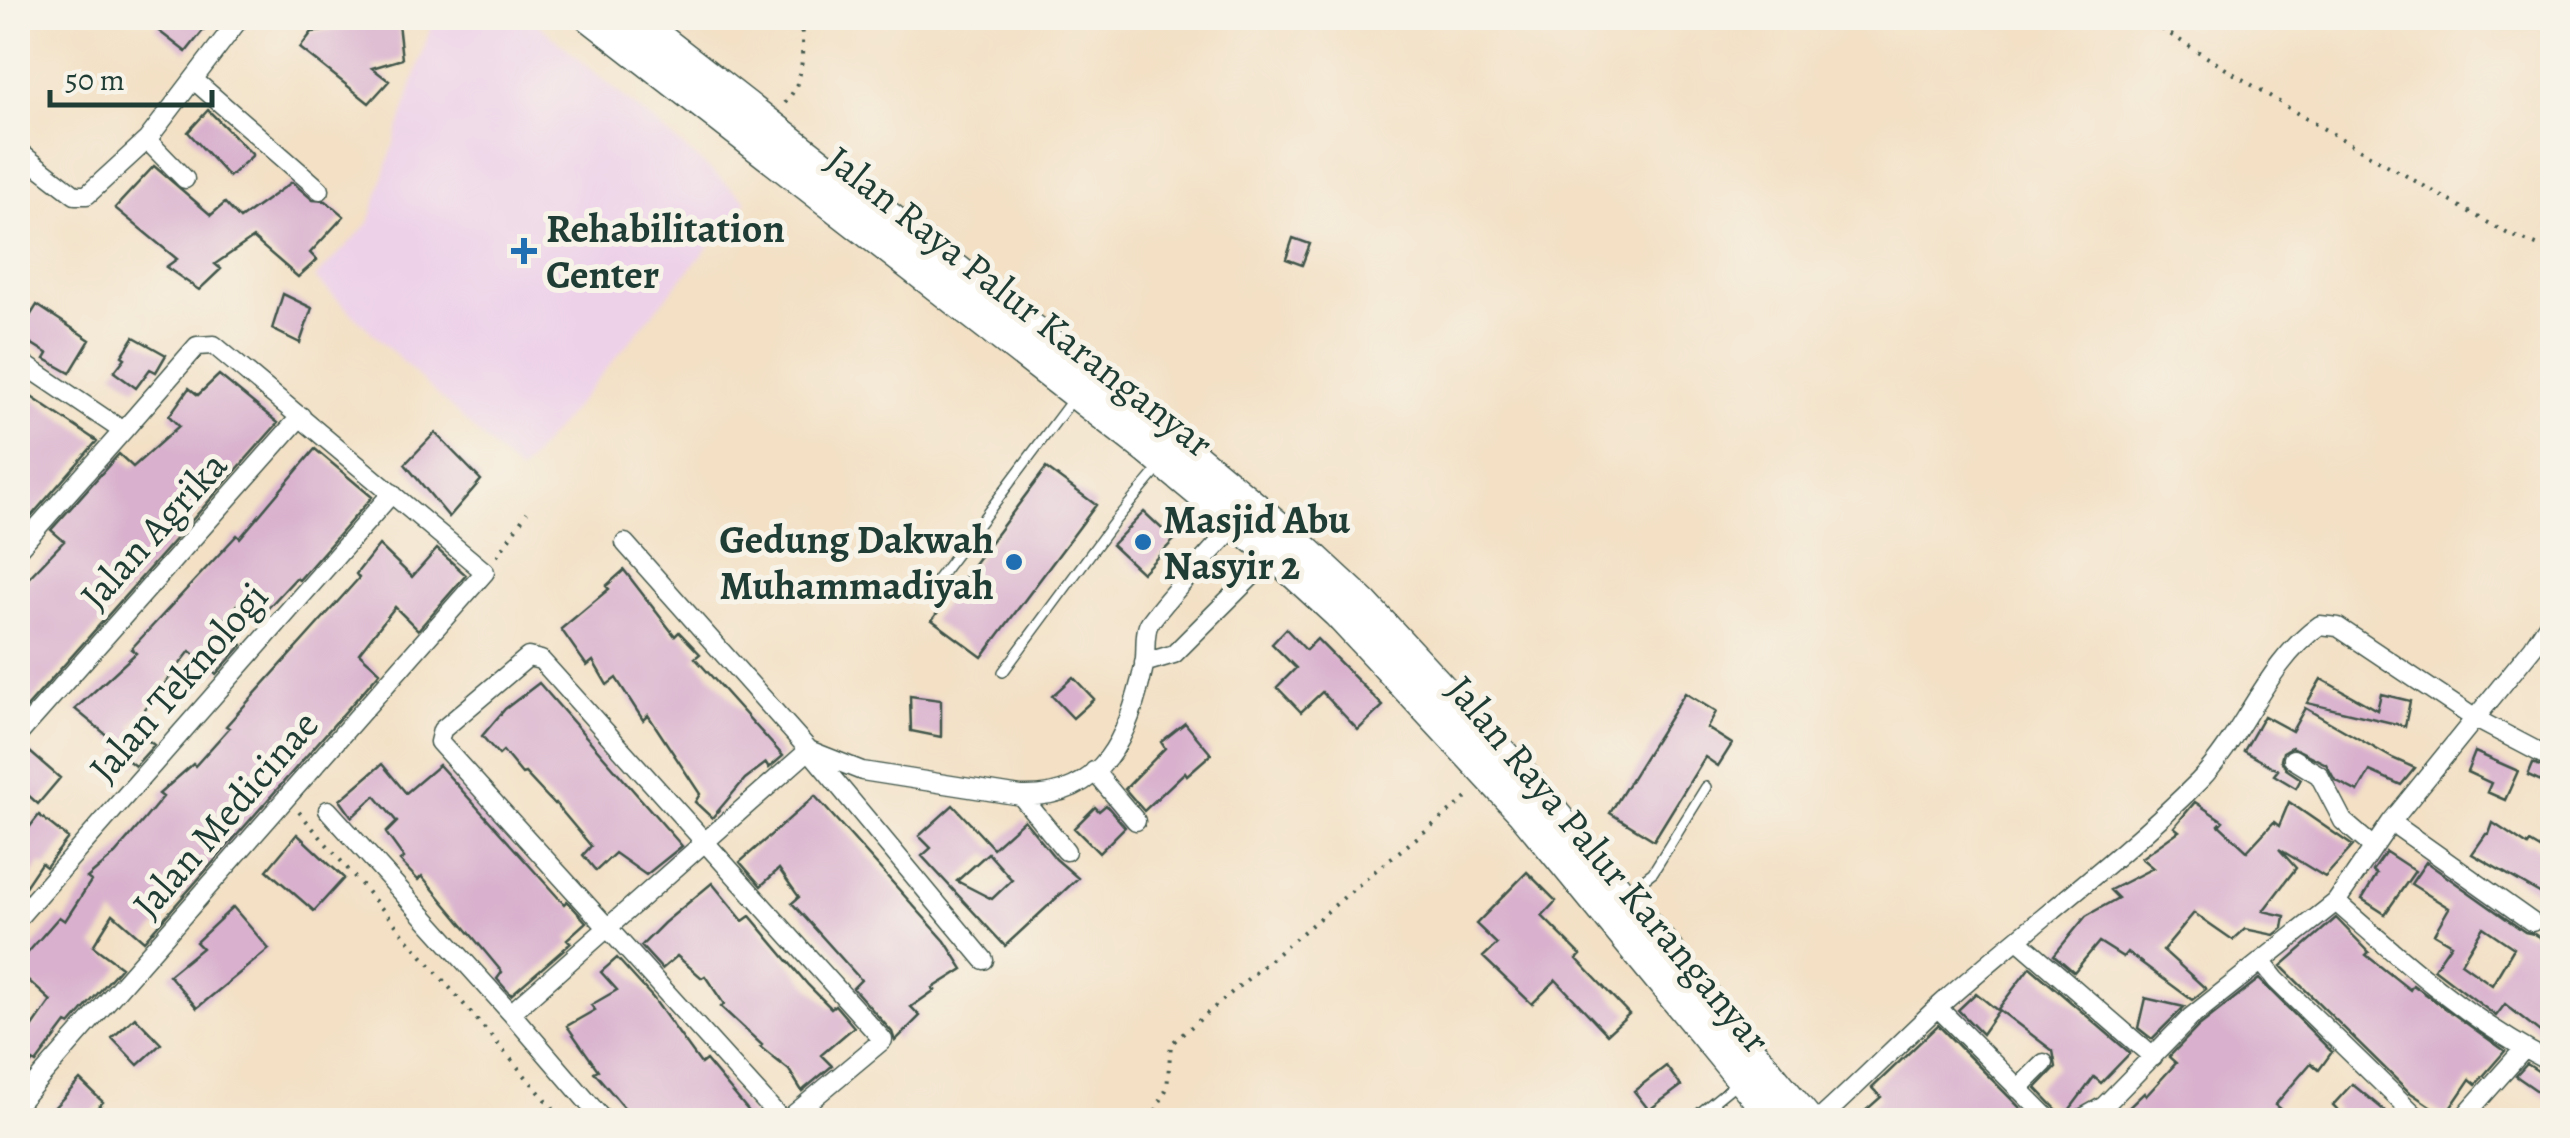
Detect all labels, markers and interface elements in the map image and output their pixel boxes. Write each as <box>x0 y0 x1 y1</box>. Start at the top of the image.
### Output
scale bar <box>50 45 212 107</box>
text: 50 m <box>65 60 125 100</box>
street label: Jalan Raya Palur Karanganyar <box>814 133 1225 470</box>
place label: Rehabilitation Center <box>546 201 785 302</box>
marker: Rehabilitation Center <box>511 238 537 264</box>
street label: Jalan Agrika <box>67 439 240 622</box>
place label: Masjid Abu Nasyir 2 <box>1163 492 1350 593</box>
place label: Gedung Dakwah Muhammadiyah <box>719 512 994 613</box>
marker: Masjid Abu Nasyir 2 <box>1132 531 1154 553</box>
marker: Gedung Dakwah Muhammadiyah <box>1003 551 1025 573</box>
street label: Jalan Teknologi <box>76 570 281 794</box>
street label: Jalan Raya Palur Karanganyar <box>1434 664 1783 1065</box>
street label: Jalan Medicinae <box>120 698 331 930</box>

